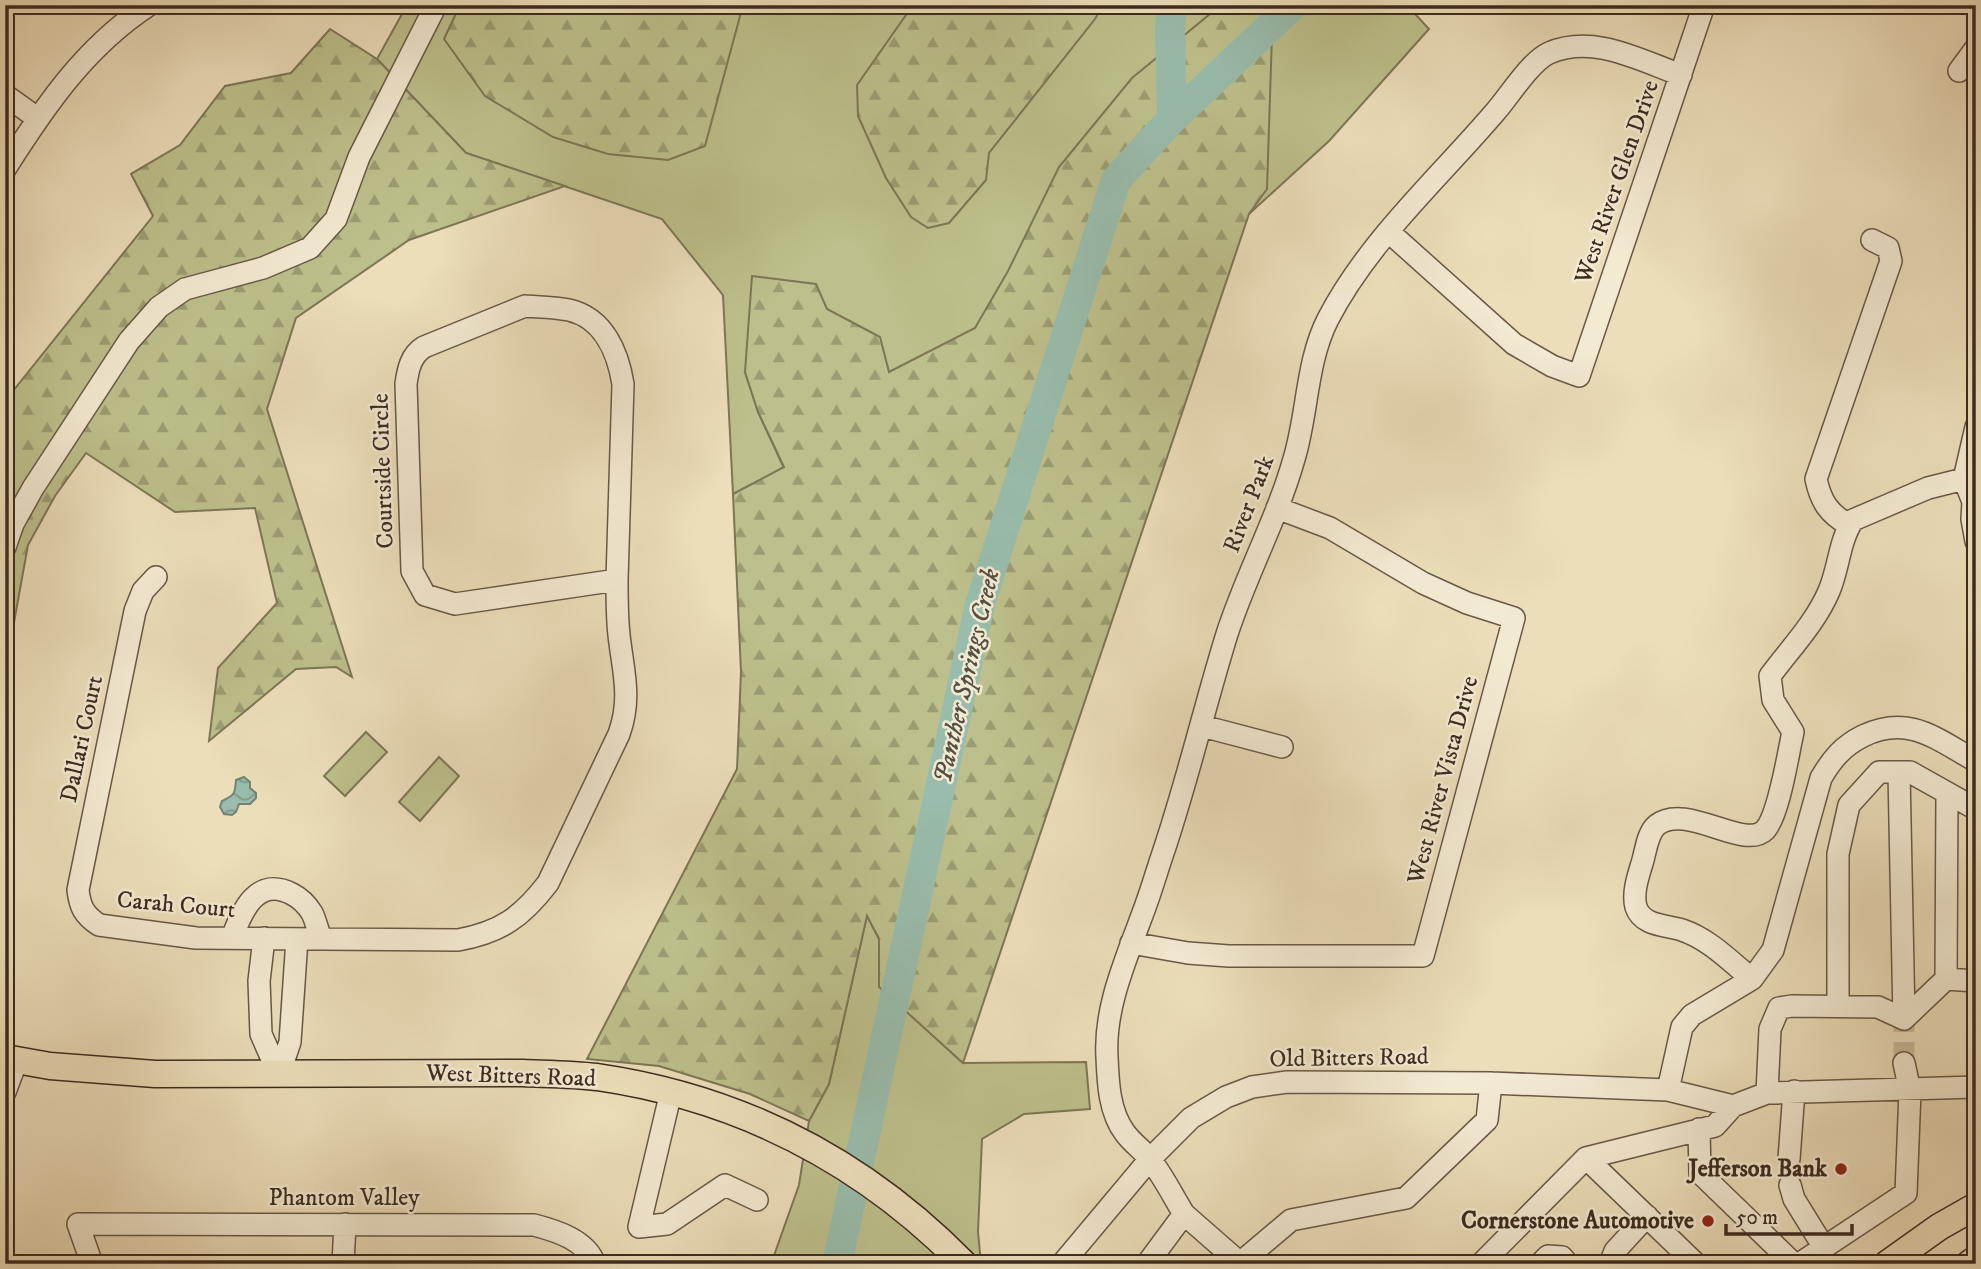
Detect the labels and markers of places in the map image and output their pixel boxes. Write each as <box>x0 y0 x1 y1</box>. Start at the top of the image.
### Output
place label: Jefferson Bank <box>1686 1154 1828 1184</box>
marker: Jefferson Bank <box>1833 1161 1849 1177</box>
place label: Cornerstone Automotive <box>1461 1206 1694 1236</box>
marker: Cornerstone Automotive <box>1700 1213 1716 1229</box>

